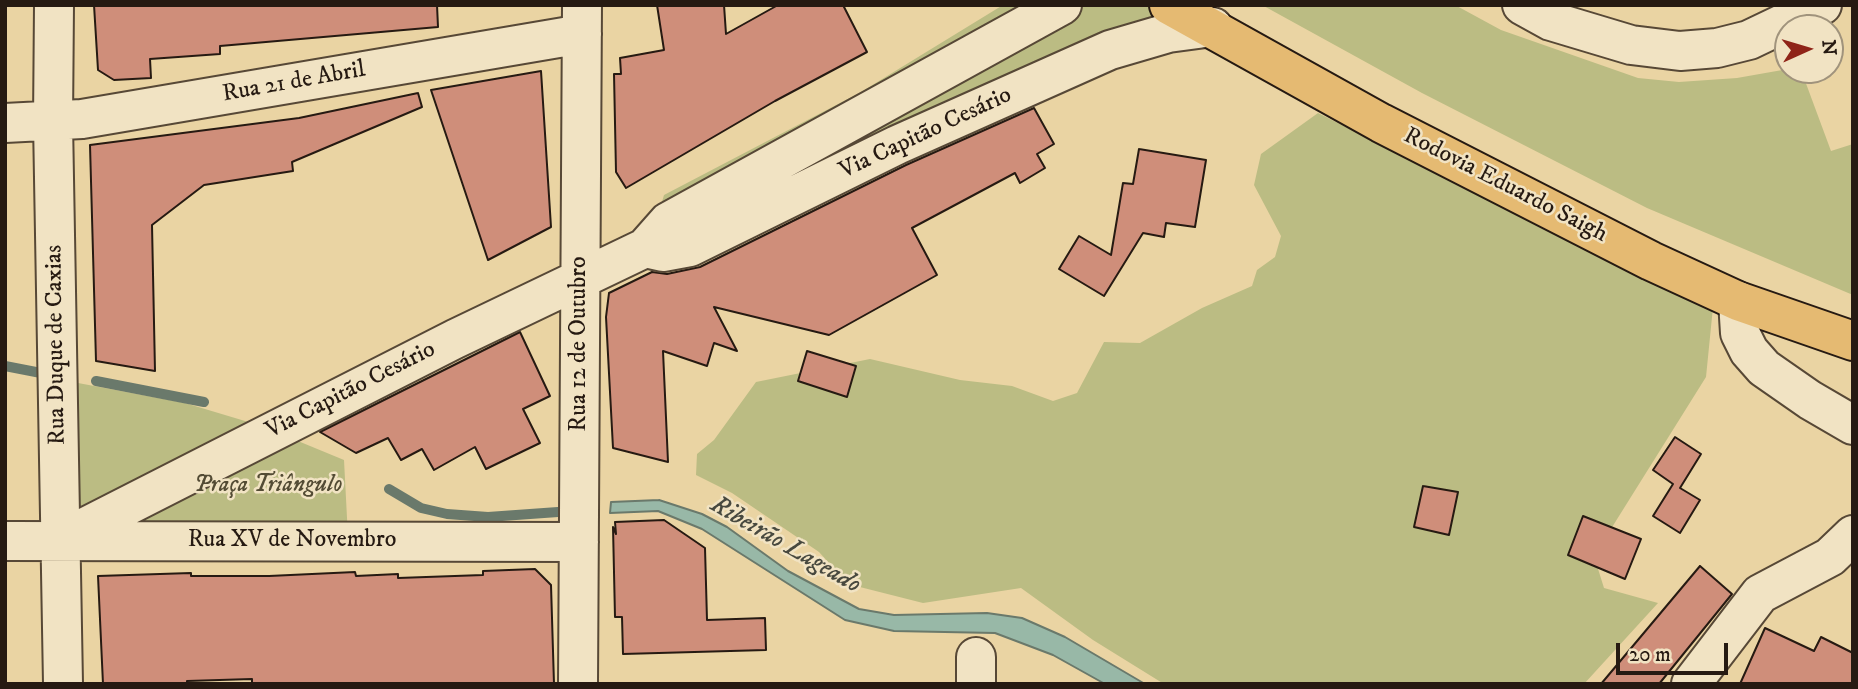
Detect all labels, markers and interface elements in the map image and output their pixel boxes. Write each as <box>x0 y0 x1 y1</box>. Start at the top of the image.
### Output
north arrow <box>1774 14 1844 84</box>
text: N <box>1816 39 1840 56</box>
street label: Rua 21 de Abril <box>220 56 368 110</box>
street label: Via Capitão Cesário <box>835 82 1017 186</box>
street label: Rodovia Eduardo Saigh <box>1398 122 1612 250</box>
street label: Rua Duque de Caxias <box>41 245 73 445</box>
street label: Rua 12 de Outubro <box>566 256 594 432</box>
street label: Via Capitão Cesário <box>261 336 441 446</box>
park label: Praça Triângulo <box>194 472 342 500</box>
water label: Ribeirão Lageado <box>704 490 866 602</box>
street label: Rua XV de Novembro <box>188 527 396 555</box>
scale bar <box>1620 630 1732 674</box>
text: 20 m <box>1629 642 1671 668</box>

